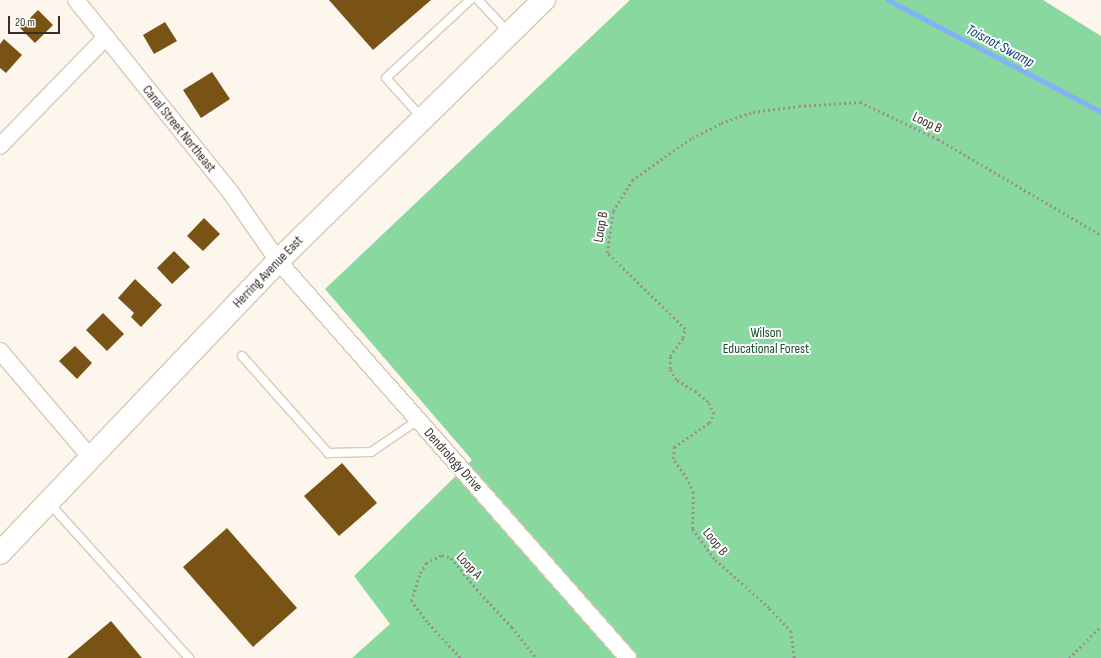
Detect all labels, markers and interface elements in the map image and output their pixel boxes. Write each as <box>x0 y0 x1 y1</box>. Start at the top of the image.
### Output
scale bar <box>10 8 62 34</box>
text: 20 m <box>15 15 35 30</box>
water label: Toisnot Swamp <box>963 21 1037 71</box>
street label: Canal Street Northeast <box>139 82 219 176</box>
street label: Loop B <box>909 109 945 137</box>
street label: Loop B <box>590 210 612 244</box>
street label: Herring Avenue East <box>229 232 307 312</box>
park label: Wilson Educational Forest <box>723 325 809 358</box>
street label: Dendrology Drive <box>420 425 486 495</box>
street label: Loop B <box>699 525 731 559</box>
street label: Loop A <box>452 549 486 583</box>

